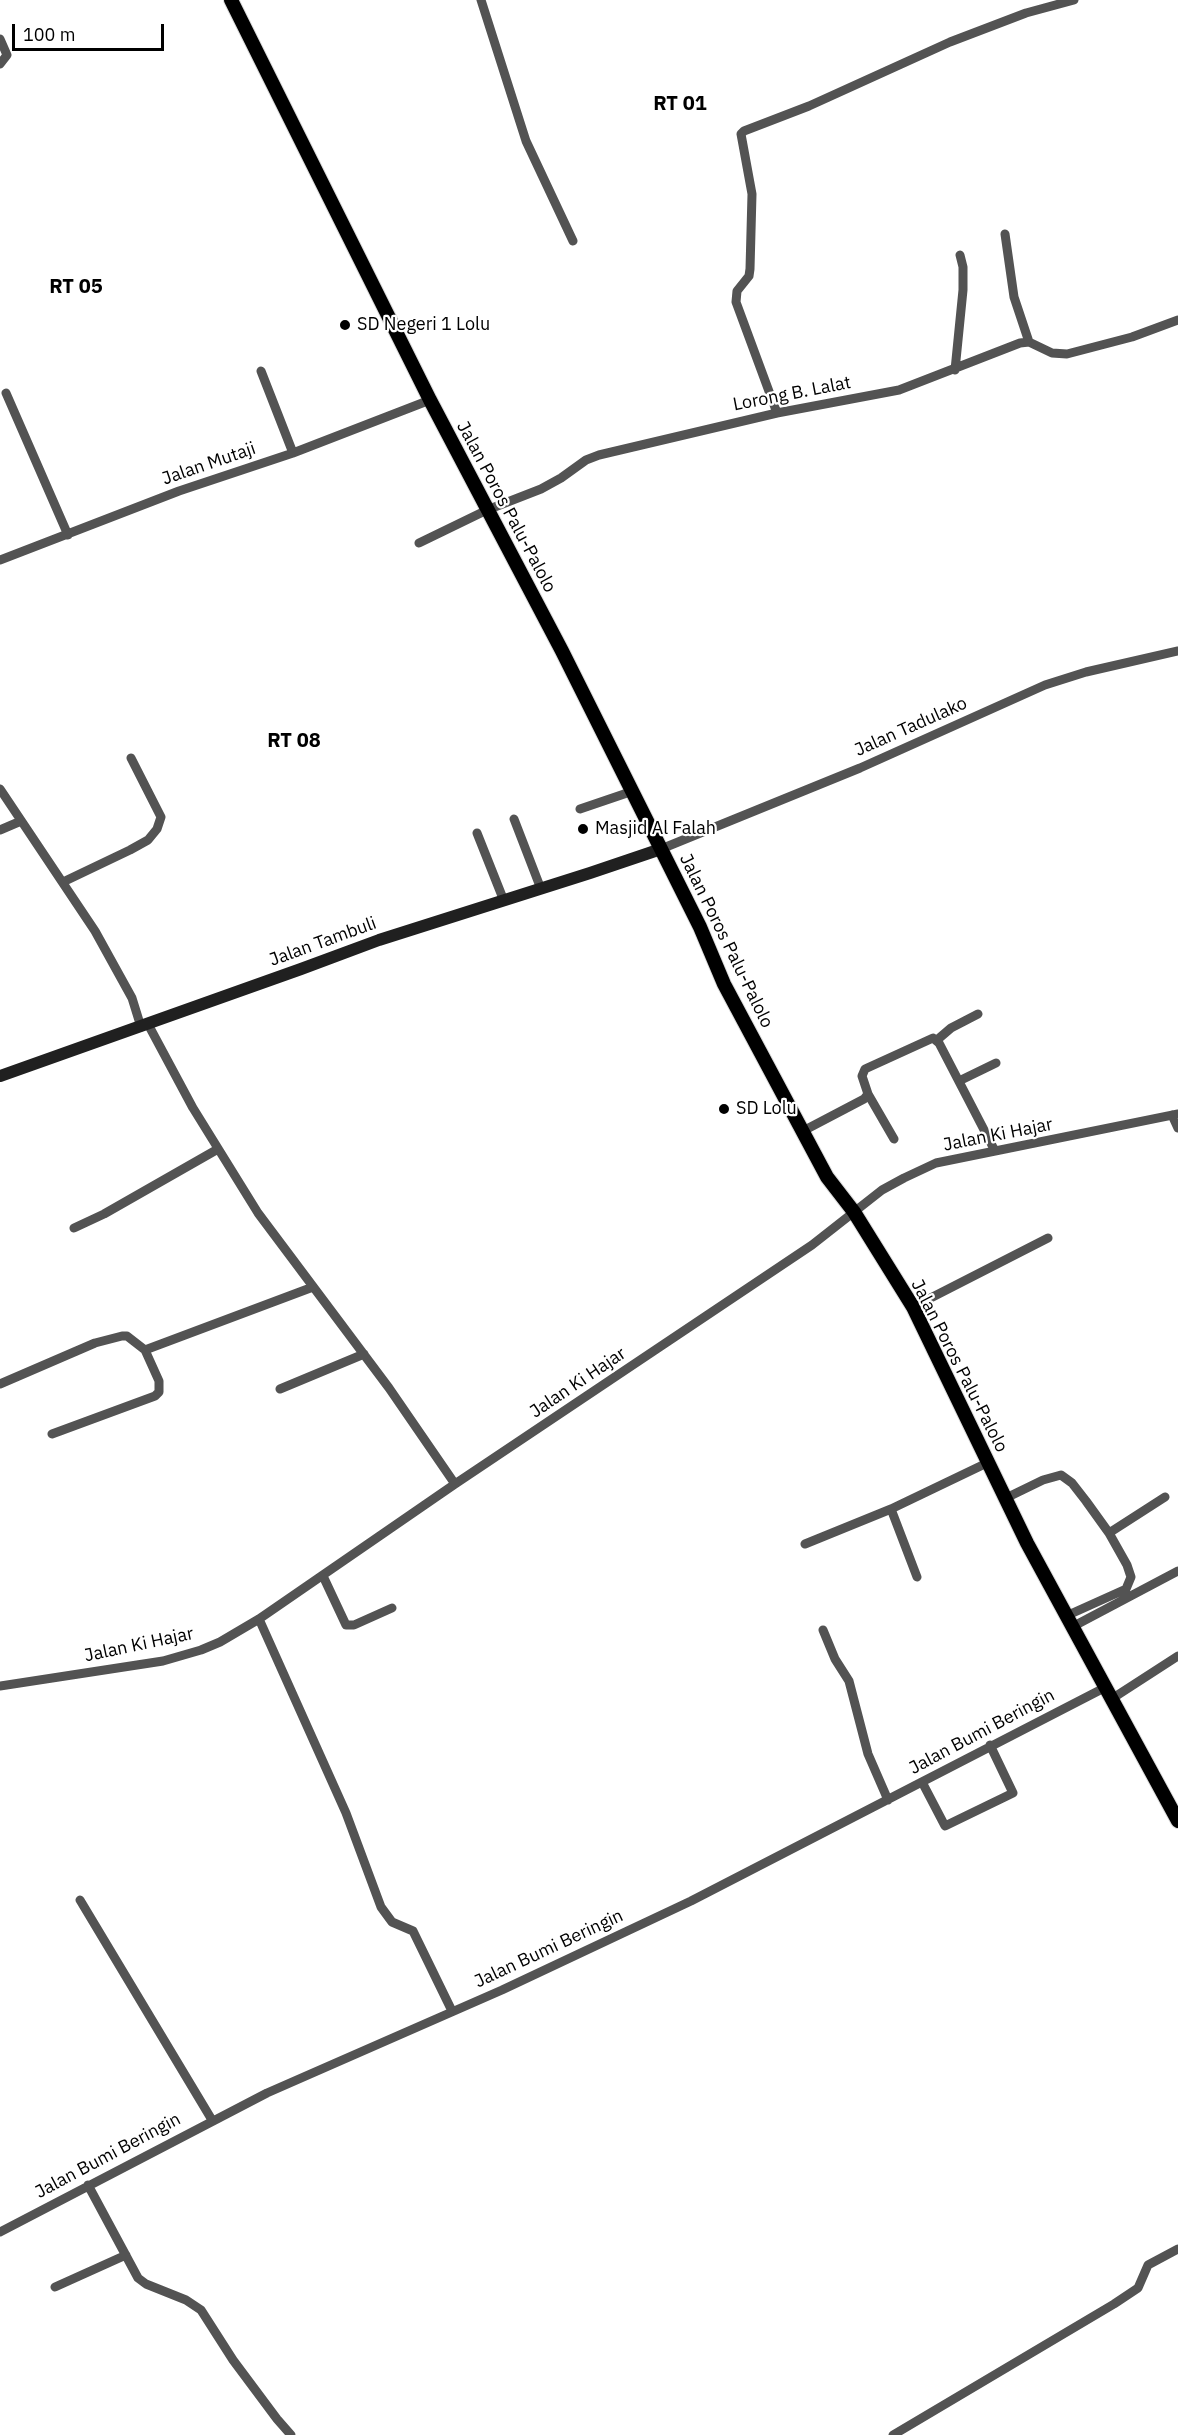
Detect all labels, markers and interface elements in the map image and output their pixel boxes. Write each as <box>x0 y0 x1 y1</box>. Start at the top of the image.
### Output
scale bar <box>15 12 166 50</box>
text: 100 m <box>23 23 75 46</box>
district label: RT 01 <box>653 92 707 116</box>
district label: RT 05 <box>49 275 103 299</box>
place label: SD Negeri 1 Lolu <box>357 314 490 336</box>
marker: SD Negeri 1 Lolu <box>338 318 352 332</box>
street label: Lorong B. Lalat <box>731 372 853 416</box>
street label: Jalan Poros Palu-Palolo <box>452 418 560 596</box>
street label: Jalan Mutaji <box>159 438 259 490</box>
street label: Jalan Tadulako <box>851 693 971 761</box>
district label: RT 08 <box>267 729 321 753</box>
place label: Masjid Al Falah <box>595 818 716 840</box>
marker: Masjid Al Falah <box>576 822 590 836</box>
street label: Jalan Poros Palu-Palolo <box>674 850 778 1032</box>
street label: Jalan Tambuli <box>267 913 379 971</box>
place label: SD Lolu <box>736 1098 797 1120</box>
marker: SD Lolu <box>717 1102 731 1116</box>
street label: Jalan Ki Hajar <box>941 1114 1055 1156</box>
street label: Jalan Poros Palu-Palolo <box>906 1276 1012 1456</box>
street label: Jalan Ki Hajar <box>526 1343 630 1423</box>
street label: Jalan Ki Hajar <box>82 1623 196 1667</box>
street label: Jalan Bumi Beringin <box>906 1685 1058 1779</box>
street label: Jalan Bumi Beringin <box>471 1905 627 1993</box>
street label: Jalan Bumi Beringin <box>32 2109 184 2203</box>

